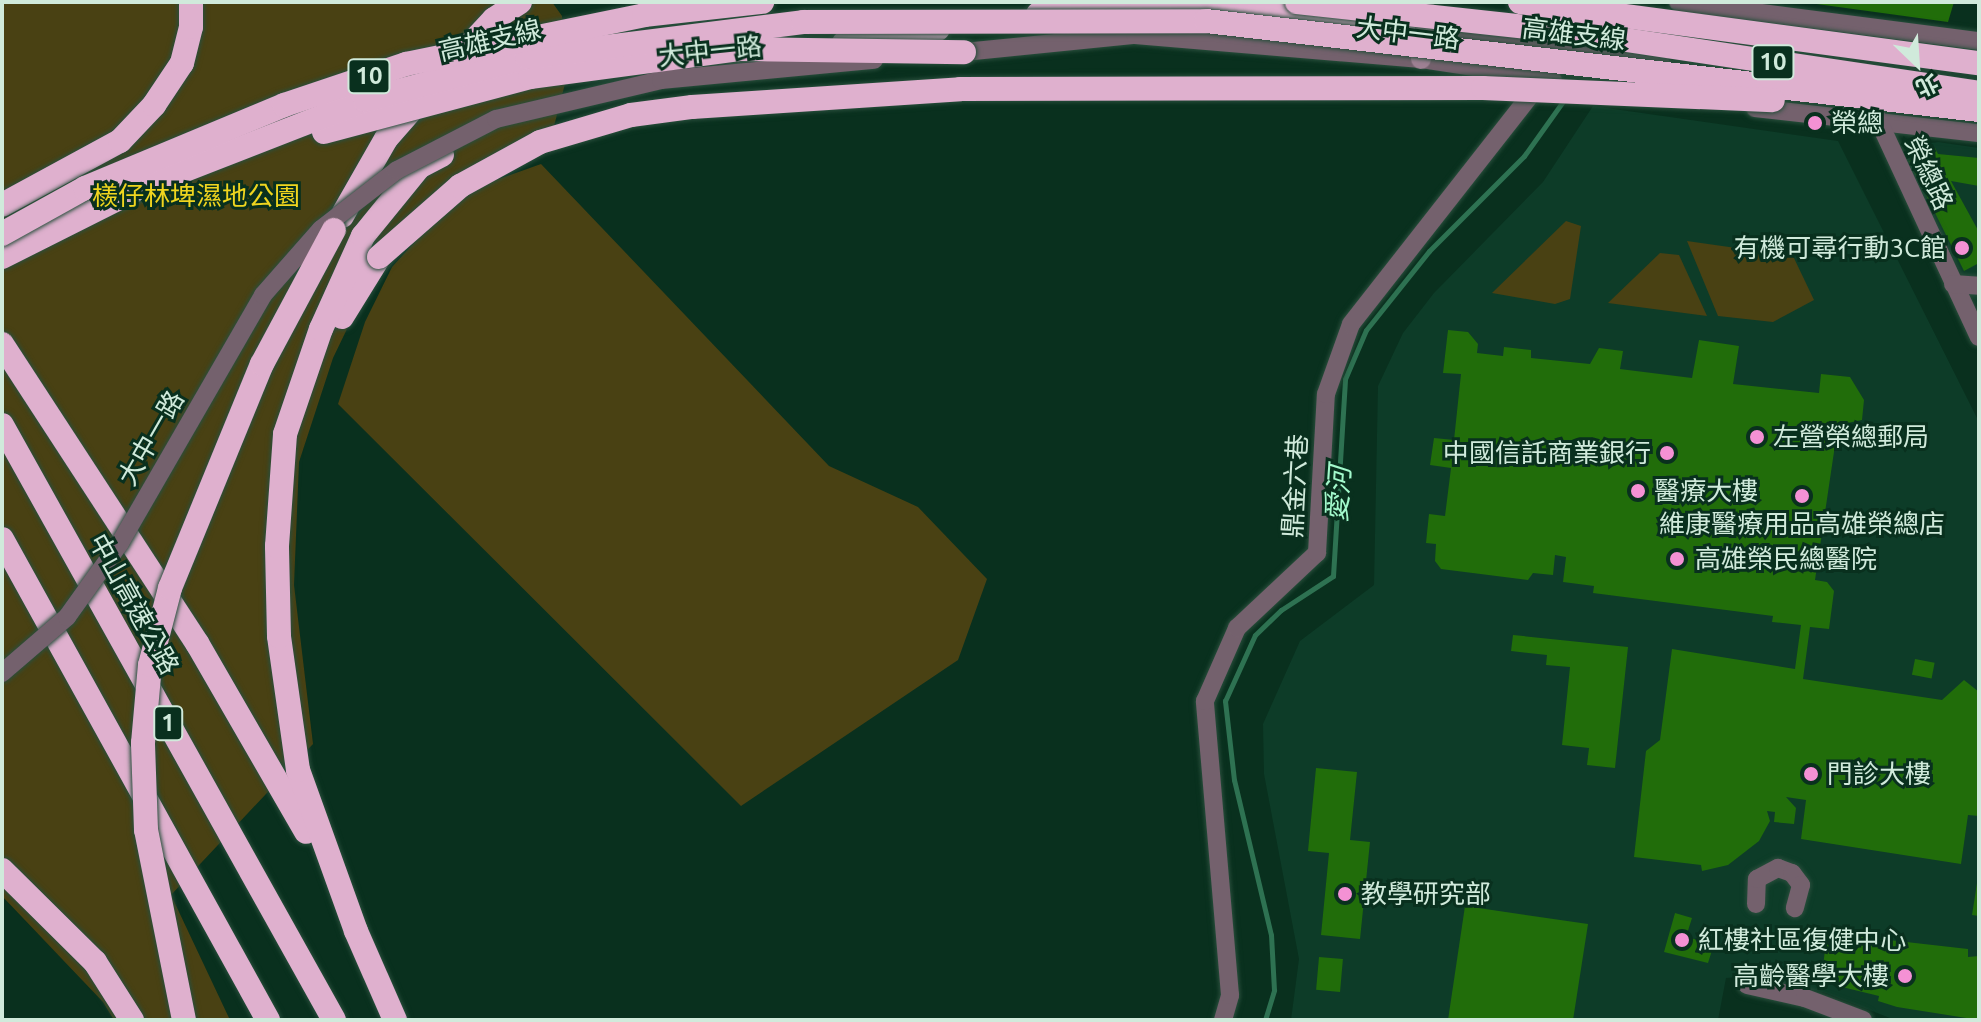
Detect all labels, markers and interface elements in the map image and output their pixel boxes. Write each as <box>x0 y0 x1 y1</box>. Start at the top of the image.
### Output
street label: 大中一路 <box>1354 11 1462 55</box>
street label: 高雄支線 <box>1520 12 1628 56</box>
street label: 高雄支線 <box>436 13 544 67</box>
north arrow <box>1877 24 1957 104</box>
street label: 大中一路 <box>657 30 763 72</box>
road number: 10 <box>1751 42 1795 82</box>
road number: 10 <box>347 56 391 96</box>
text: 北 <box>1912 70 1943 102</box>
place label: 榮總 <box>1831 107 1883 139</box>
marker: 榮總 <box>1806 114 1824 132</box>
street label: 榮總路 <box>1898 131 1960 215</box>
park label: 檨仔林埤濕地公園 <box>92 180 300 212</box>
place label: 有機可尋行動3C館 <box>1733 232 1946 264</box>
marker: 有機可尋行動3C館 <box>1953 239 1971 257</box>
street label: 大中一路 <box>111 385 191 491</box>
place label: 左營榮總郵局 <box>1773 421 1929 453</box>
marker: 左營榮總郵局 <box>1748 428 1766 446</box>
street label: 鼎金六巷 <box>1277 433 1313 539</box>
place label: 中國信託商業銀行 <box>1443 437 1651 469</box>
marker: 中國信託商業銀行 <box>1658 444 1676 462</box>
water label: 愛河 <box>1319 465 1357 523</box>
place label: 醫療大樓 <box>1654 475 1758 507</box>
marker: 醫療大樓 <box>1629 482 1647 500</box>
marker: 維康醫療用品高雄榮總店 <box>1793 487 1811 505</box>
place label: 維康醫療用品高雄榮總店 <box>1659 508 1945 540</box>
street label: 中山高速公路 <box>83 528 185 680</box>
place label: 高雄榮民總醫院 <box>1695 543 1877 575</box>
marker: 高雄榮民總醫院 <box>1666 548 1688 570</box>
road number: 1 <box>152 703 184 743</box>
place label: 門診大樓 <box>1827 758 1931 790</box>
marker: 門診大樓 <box>1802 765 1820 783</box>
place label: 教學研究部 <box>1361 878 1491 910</box>
marker: 教學研究部 <box>1336 885 1354 903</box>
place label: 紅樓社區復健中心 <box>1698 924 1906 956</box>
marker: 紅樓社區復健中心 <box>1673 931 1691 949</box>
place label: 高齡醫學大樓 <box>1733 960 1889 992</box>
marker: 高齡醫學大樓 <box>1896 967 1914 985</box>

